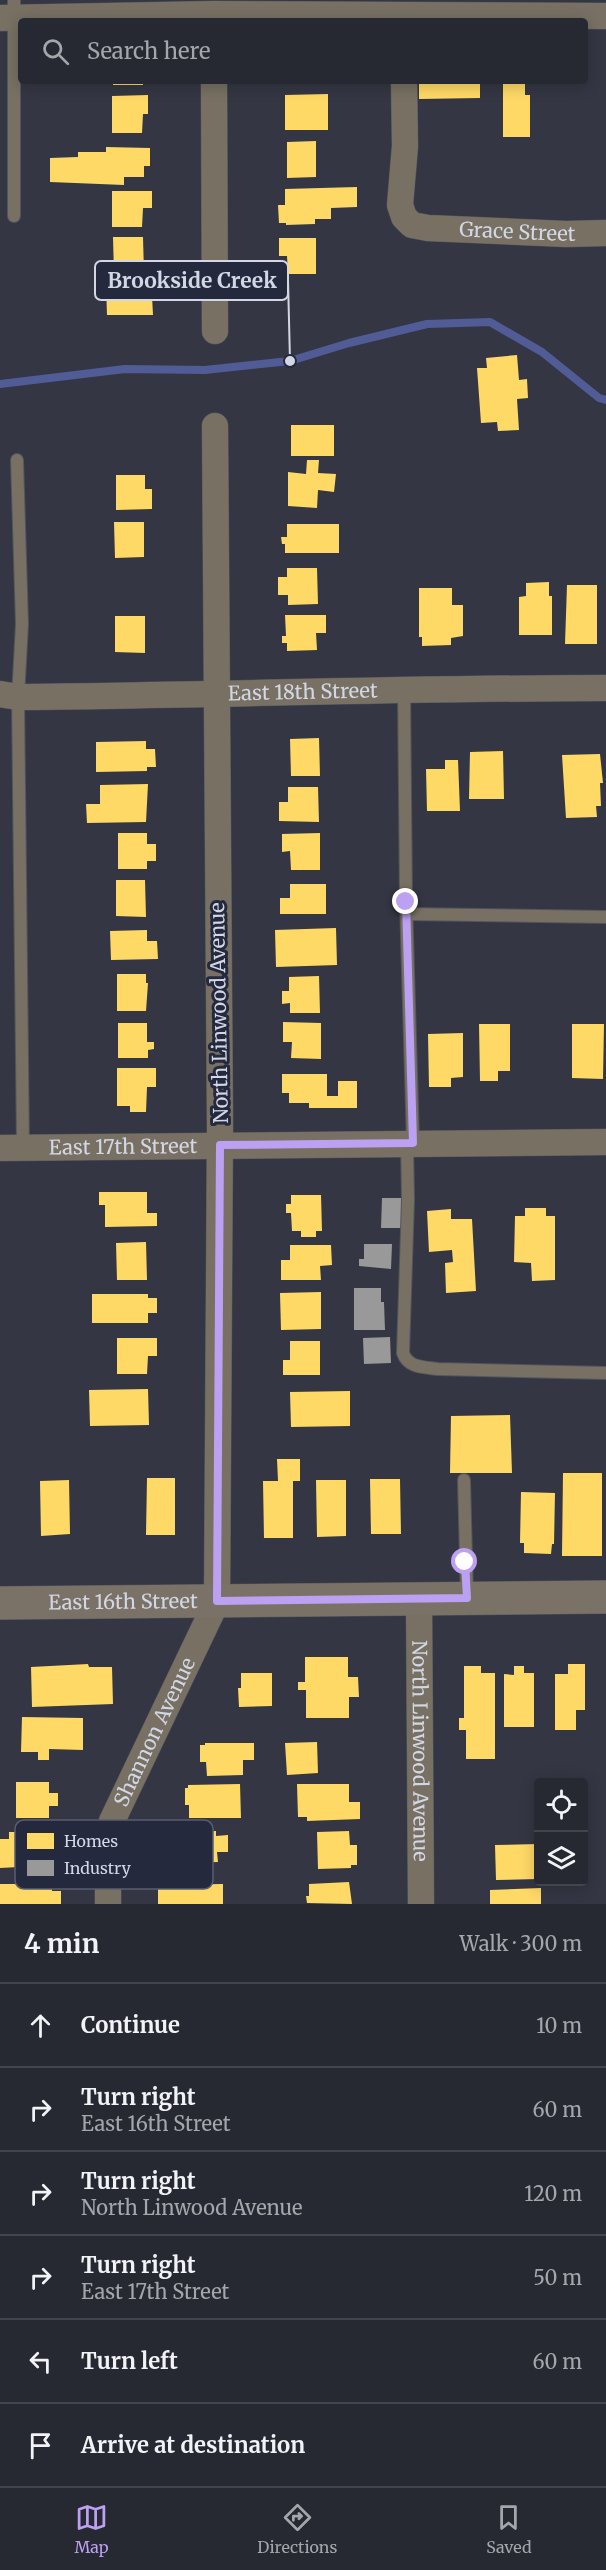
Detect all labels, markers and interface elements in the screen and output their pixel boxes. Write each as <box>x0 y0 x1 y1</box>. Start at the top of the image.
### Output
search box <box>18 18 588 84</box>
icon: search <box>39 35 72 68</box>
text: Search here <box>87 37 210 65</box>
street label: Grace Street <box>459 216 576 246</box>
callout: Brookside Creek <box>95 261 288 300</box>
text: Brookside Creek <box>107 267 277 294</box>
street label: East 18th Street <box>228 677 378 705</box>
route end <box>392 888 418 914</box>
street label: North Linwood Avenue <box>204 902 233 1124</box>
street label: East 17th Street <box>49 1133 198 1160</box>
route start <box>451 1548 477 1574</box>
street label: East 16th Street <box>48 1588 198 1615</box>
street label: North Linwood Avenue <box>407 1640 434 1862</box>
street label: Shannon Avenue <box>108 1653 200 1810</box>
map controls <box>534 1778 588 1886</box>
button: locate <box>534 1778 588 1832</box>
legend <box>15 1820 213 1889</box>
text: Homes <box>64 1831 118 1851</box>
button: layers <box>534 1832 588 1886</box>
text: Industry <box>64 1858 132 1878</box>
text: 4 min <box>24 1927 99 1960</box>
text: Walk · 300 m <box>460 1931 582 1956</box>
icon: ahead <box>24 2009 57 2042</box>
text: Continue <box>81 2011 180 2039</box>
text: 10 m <box>536 2013 582 2038</box>
text: Turn right <box>81 2083 195 2111</box>
icon: right <box>24 2093 57 2126</box>
text: 60 m <box>532 2097 582 2122</box>
text: East 16th Street <box>81 2111 231 2136</box>
text: Turn right <box>81 2167 195 2195</box>
icon: right <box>24 2177 57 2210</box>
text: 120 m <box>524 2181 582 2206</box>
text: North Linwood Avenue <box>81 2195 302 2220</box>
text: Turn right <box>81 2251 195 2279</box>
icon: right <box>24 2261 57 2294</box>
text: 50 m <box>533 2265 582 2290</box>
text: East 17th Street <box>81 2279 229 2304</box>
icon: left <box>24 2345 57 2378</box>
text: Turn left <box>81 2347 178 2375</box>
text: 60 m <box>532 2349 582 2374</box>
icon: arrive <box>24 2429 57 2462</box>
text: Arrive at destination <box>81 2431 305 2459</box>
tab: Map <box>74 2501 109 2557</box>
tab: Directions <box>257 2501 337 2557</box>
tab: Saved <box>486 2501 532 2557</box>

